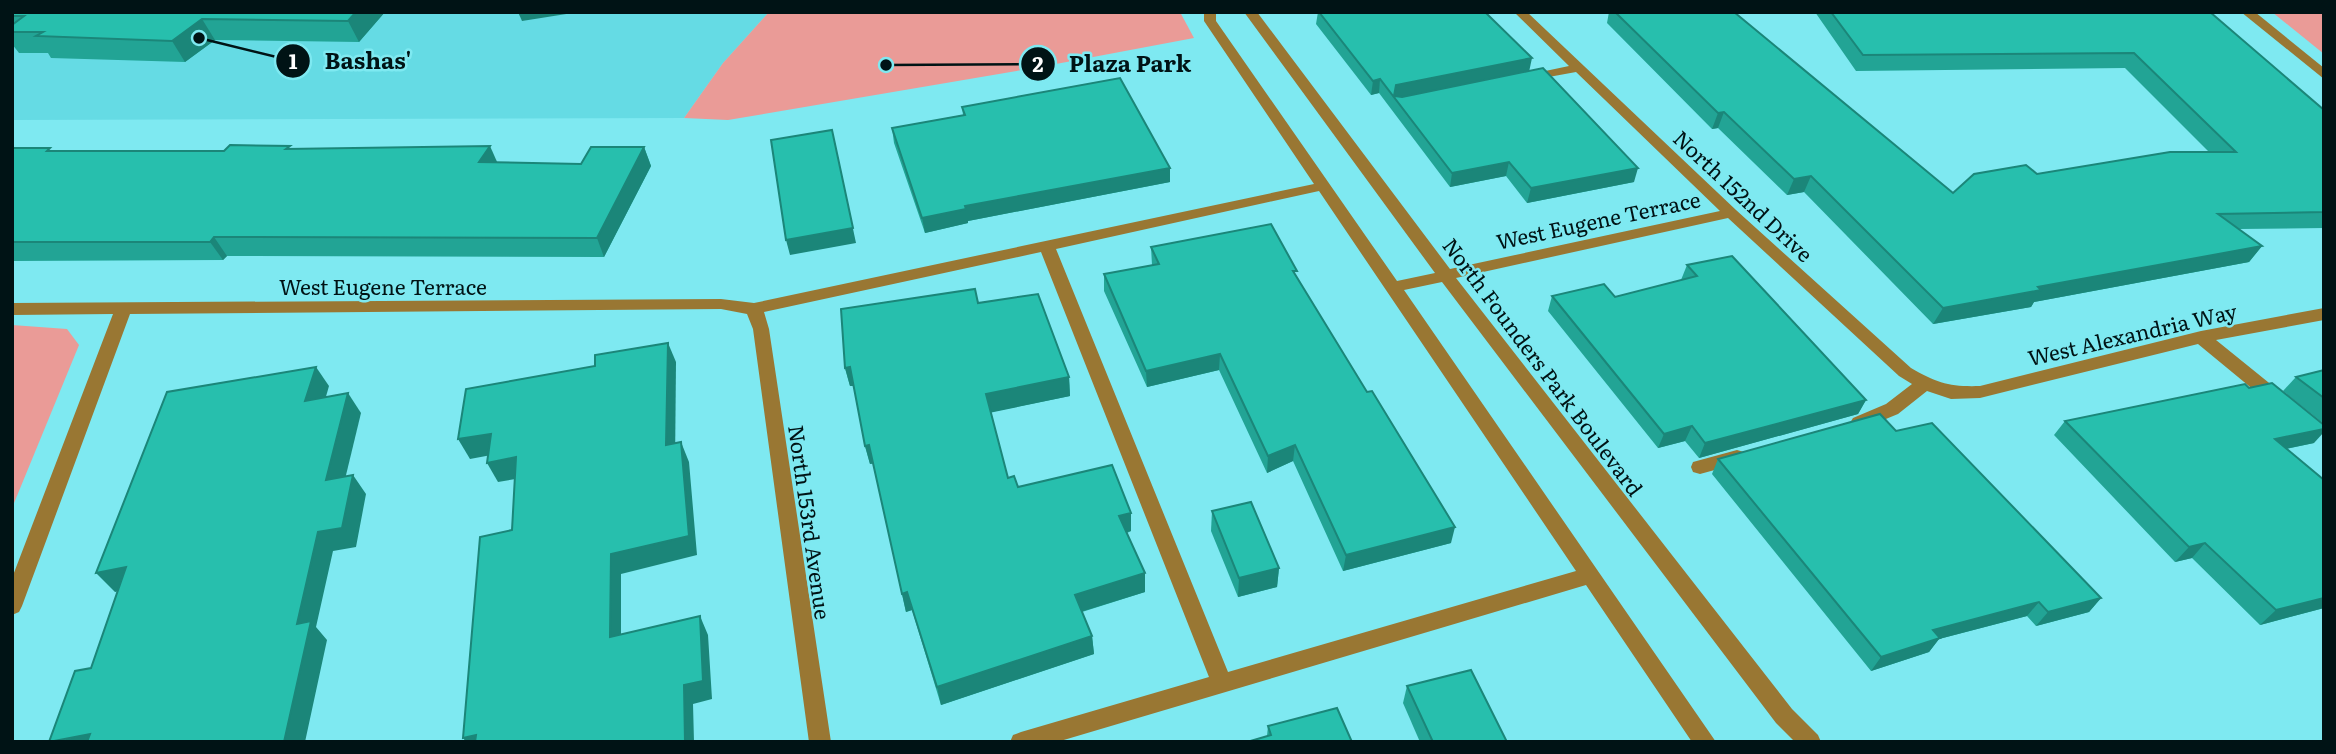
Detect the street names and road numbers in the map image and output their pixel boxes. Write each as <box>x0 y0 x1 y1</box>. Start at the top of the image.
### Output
street label: North 152nd Drive <box>1667 122 1821 268</box>
street label: West Eugene Terrace <box>1493 182 1703 256</box>
street label: North Founders Park Boulevard <box>1436 230 1652 502</box>
street label: West Eugene Terrace <box>279 270 487 301</box>
street label: West Alexandria Way <box>2024 294 2240 372</box>
street label: North 153rd Avenue <box>782 423 840 621</box>

